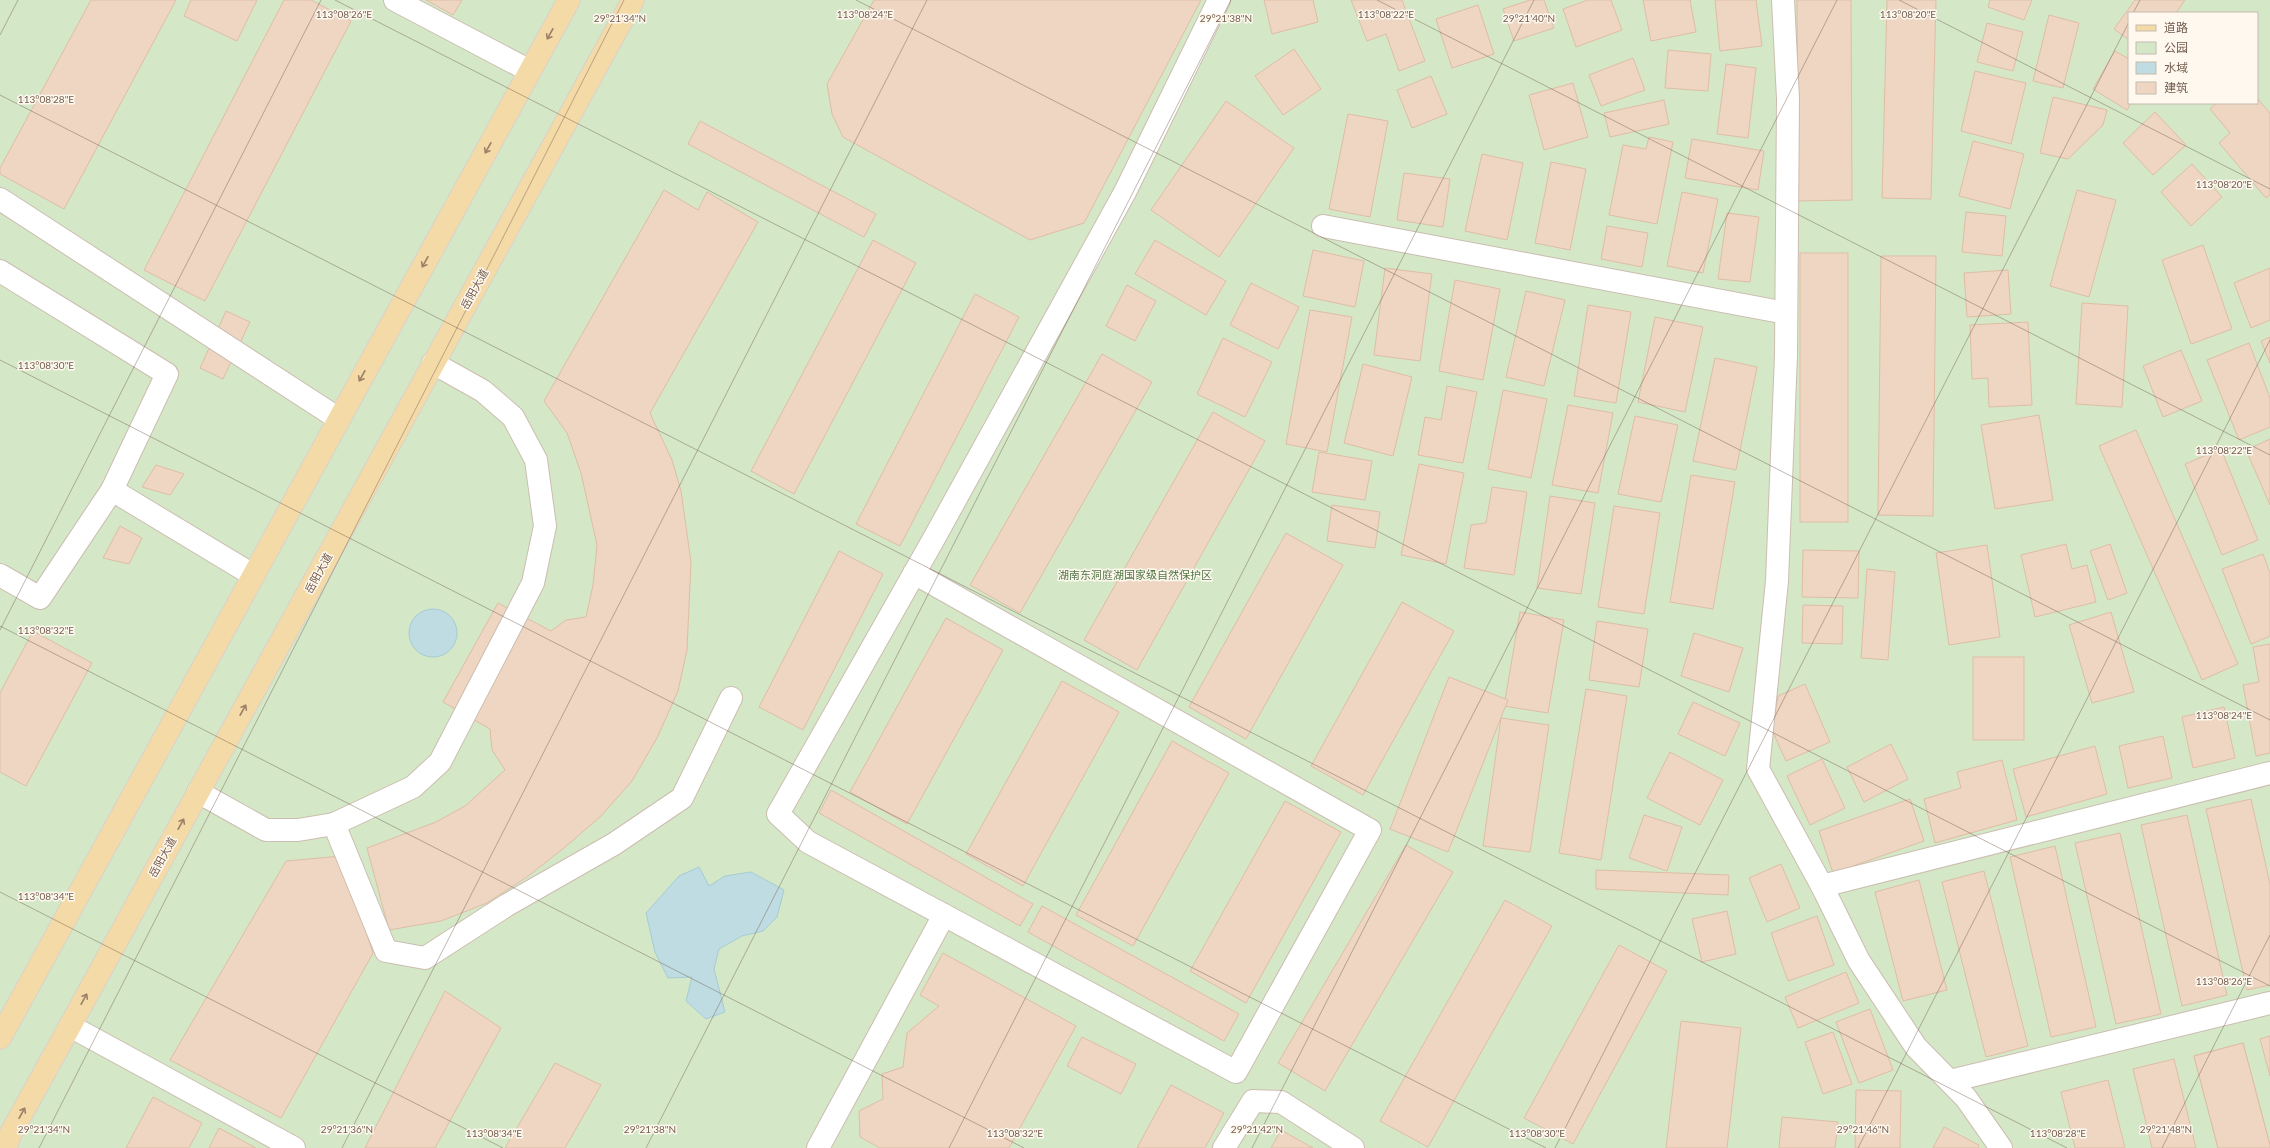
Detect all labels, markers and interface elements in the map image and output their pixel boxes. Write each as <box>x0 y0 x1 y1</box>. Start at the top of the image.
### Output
text: 113°08'26"E <box>316 8 372 20</box>
text: 113°08'24"E <box>837 8 893 20</box>
text: 113°08'22"E <box>1358 8 1414 20</box>
text: 113°08'20"E <box>1880 8 1936 20</box>
text: 29°21'34"N <box>594 12 646 24</box>
text: 29°21'38"N <box>1200 12 1252 24</box>
text: 29°21'40"N <box>1503 12 1555 24</box>
legend <box>2128 12 2258 104</box>
text: 道路 <box>2164 20 2188 35</box>
one-way arrow <box>546 28 553 40</box>
text: 公园 <box>2164 40 2188 55</box>
text: 水域 <box>2164 60 2188 75</box>
text: 建筑 <box>2164 80 2188 95</box>
text: 113°08'28"E <box>18 93 74 105</box>
one-way arrow <box>483 142 491 154</box>
text: 113°08'20"E <box>2196 178 2252 190</box>
one-way arrow <box>421 256 428 268</box>
street label: 岳阳大道 <box>458 267 490 311</box>
text: 113°08'30"E <box>18 359 74 371</box>
one-way arrow <box>358 370 366 382</box>
text: 113°08'22"E <box>2196 444 2252 456</box>
street label: 岳阳大道 <box>302 551 334 595</box>
park label: 湖南东洞庭湖国家级自然保护区 <box>1058 568 1212 581</box>
text: 113°08'32"E <box>18 624 74 636</box>
one-way arrow <box>240 704 248 716</box>
text: 113°08'24"E <box>2196 709 2252 721</box>
one-way arrow <box>177 818 185 830</box>
street label: 岳阳大道 <box>146 835 178 879</box>
text: 113°08'34"E <box>18 890 74 902</box>
text: 113°08'26"E <box>2196 975 2252 987</box>
one-way arrow <box>81 993 89 1005</box>
one-way arrow <box>19 1107 26 1119</box>
text: 29°21'34"N <box>18 1123 70 1135</box>
text: 29°21'36"N <box>321 1123 373 1135</box>
text: 29°21'38"N <box>624 1123 676 1135</box>
text: 29°21'42"N <box>1231 1123 1283 1135</box>
text: 29°21'46"N <box>1837 1123 1889 1135</box>
text: 29°21'48"N <box>2140 1123 2192 1135</box>
text: 113°08'34"E <box>466 1127 522 1139</box>
text: 113°08'32"E <box>987 1127 1043 1139</box>
text: 113°08'30"E <box>1509 1127 1565 1139</box>
text: 113°08'28"E <box>2030 1127 2086 1139</box>

